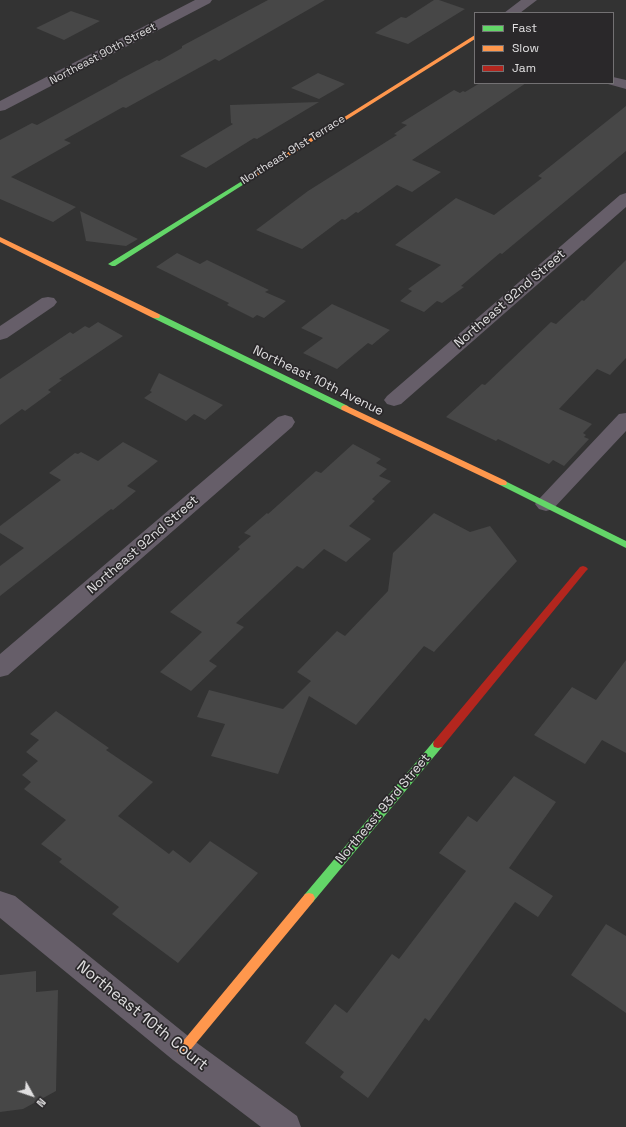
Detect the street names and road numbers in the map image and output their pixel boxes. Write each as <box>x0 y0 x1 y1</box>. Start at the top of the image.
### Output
street label: Northeast 90th Street <box>48 20 158 88</box>
street label: Northeast 91st Terrace <box>238 112 348 188</box>
street label: Northeast 92nd Street <box>451 247 569 351</box>
street label: Northeast 10th Avenue <box>250 343 386 419</box>
street label: Northeast 92nd Street <box>84 493 202 597</box>
street label: Northeast 93rd Street <box>332 751 434 867</box>
street label: Northeast 10th Court <box>72 957 212 1075</box>

